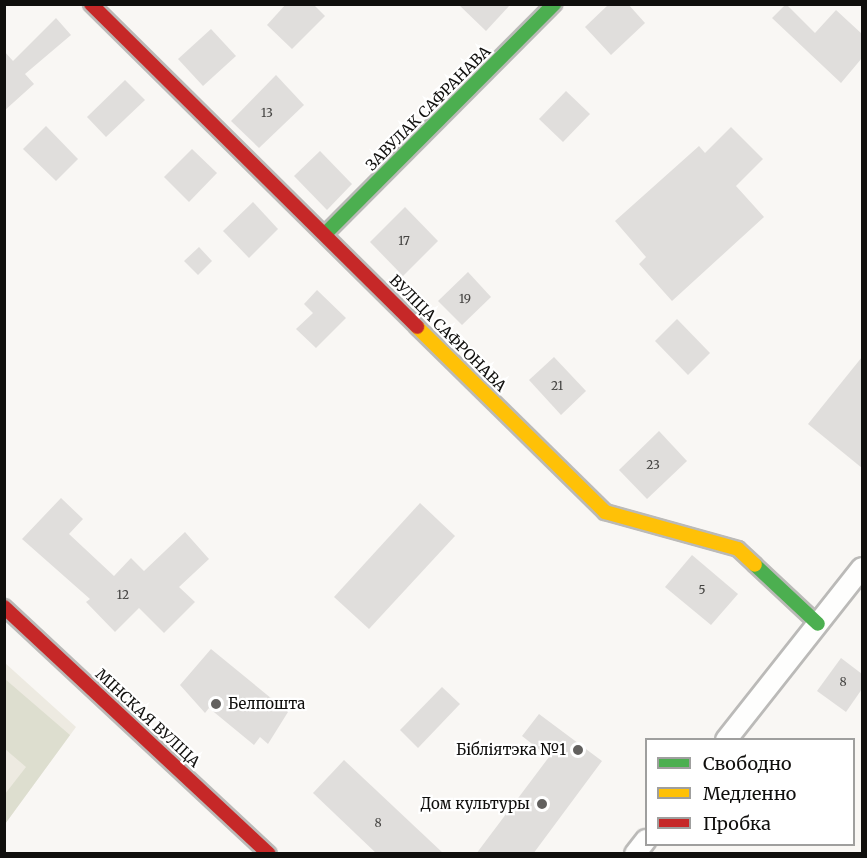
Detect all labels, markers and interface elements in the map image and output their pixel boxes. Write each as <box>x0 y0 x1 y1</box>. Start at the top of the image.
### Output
street label: ЗАВУЛАК САФРАНАВА <box>362 42 494 174</box>
house number: 13 <box>261 106 273 120</box>
house number: 17 <box>398 234 410 248</box>
street label: ВУЛІЦА САФРОНАВА <box>386 271 510 395</box>
house number: 19 <box>459 292 471 306</box>
house number: 21 <box>551 379 563 393</box>
house number: 23 <box>646 458 660 472</box>
house number: 5 <box>698 583 706 597</box>
house number: 12 <box>117 588 129 602</box>
street label: МІНСКАЯ ВУЛІЦА <box>92 665 204 771</box>
house number: 8 <box>839 675 847 689</box>
place label: Белпошта <box>228 695 305 713</box>
marker: Белпошта <box>209 697 223 711</box>
legend <box>645 738 855 846</box>
place label: Бібліятэка №1 <box>456 741 566 759</box>
marker: Бібліятэка №1 <box>571 743 585 757</box>
text: Свободно <box>703 752 791 775</box>
text: Медленно <box>703 782 796 805</box>
place label: Дом культуры <box>421 795 530 813</box>
marker: Дом культуры <box>535 797 549 811</box>
text: Пробка <box>703 812 771 835</box>
house number: 8 <box>374 816 382 830</box>

